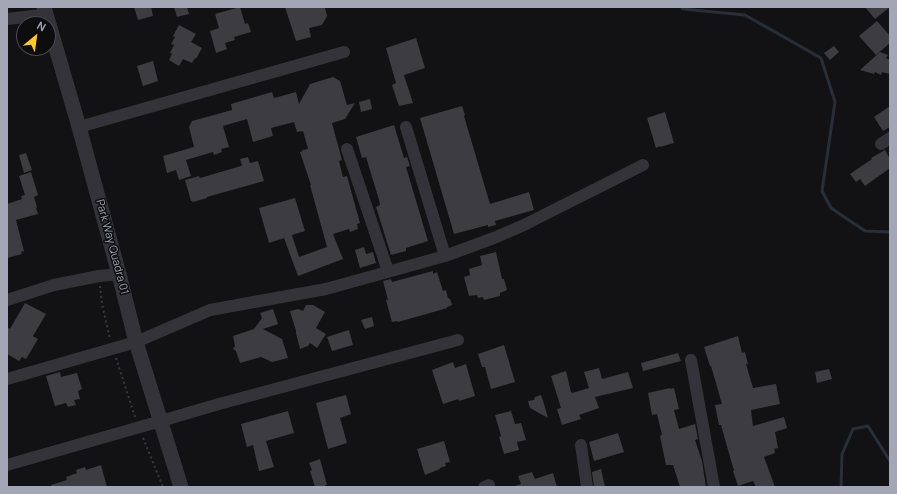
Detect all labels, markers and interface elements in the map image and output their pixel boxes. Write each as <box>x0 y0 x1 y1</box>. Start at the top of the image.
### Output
north arrow <box>16 16 56 56</box>
text: N <box>34 17 49 34</box>
street label: Park Way Quadra 01 <box>93 198 131 296</box>

